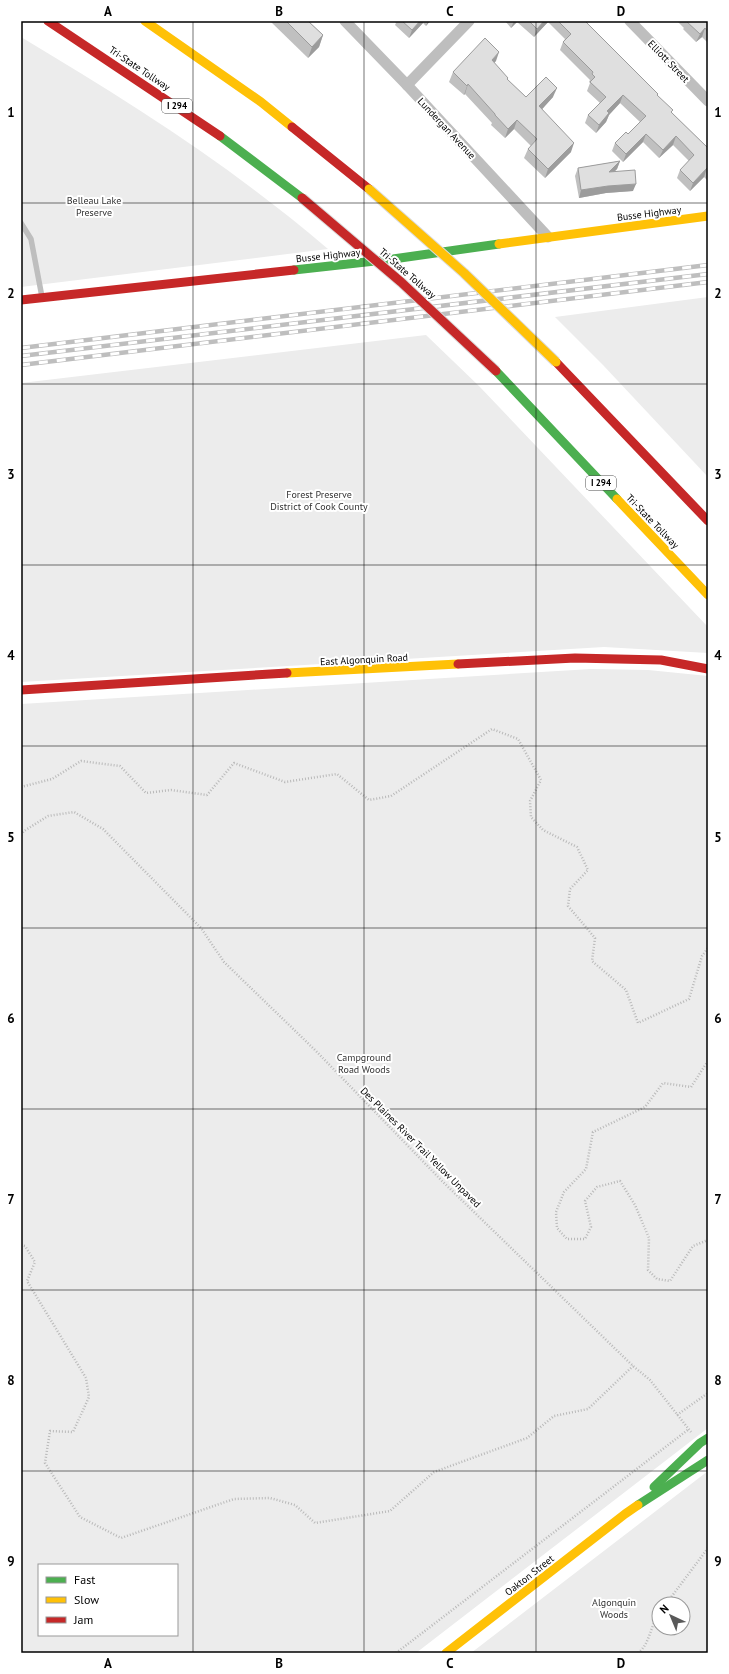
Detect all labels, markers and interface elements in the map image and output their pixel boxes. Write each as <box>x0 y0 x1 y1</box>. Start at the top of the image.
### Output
text: A <box>104 3 112 20</box>
text: B <box>275 3 283 20</box>
text: C <box>446 3 454 20</box>
text: D <box>617 3 625 20</box>
street label: Elliott Street <box>645 37 693 86</box>
street label: Tri-State Tollway <box>107 43 173 94</box>
street label: Lundergan Avenue <box>415 95 478 162</box>
road number: I 294 <box>162 99 192 113</box>
text: 1 <box>7 104 15 121</box>
text: 1 <box>714 104 722 121</box>
park label: Belleau Lake Preserve <box>67 194 121 219</box>
street label: Busse Highway <box>616 203 682 224</box>
street label: Tri-State Tollway <box>377 245 439 302</box>
street label: Busse Highway <box>295 246 361 265</box>
text: 2 <box>7 285 15 302</box>
text: 2 <box>714 285 722 302</box>
text: 3 <box>7 466 15 483</box>
text: 3 <box>714 466 722 483</box>
road number: I 294 <box>586 476 616 490</box>
park label: Forest Preserve District of Cook County <box>270 488 368 513</box>
street label: Tri-State Tollway <box>623 491 682 552</box>
text: 4 <box>7 647 15 664</box>
text: 4 <box>714 647 722 664</box>
street label: East Algonquin Road <box>320 651 408 668</box>
text: 5 <box>7 829 15 846</box>
text: 5 <box>714 829 722 846</box>
text: 6 <box>7 1010 15 1027</box>
text: 6 <box>714 1010 722 1027</box>
park label: Campground Road Woods <box>337 1051 391 1076</box>
street label: Des Plaines River Trail Yellow Unpaved <box>358 1084 484 1210</box>
text: 7 <box>7 1191 15 1208</box>
text: 7 <box>714 1191 722 1208</box>
text: 8 <box>7 1372 15 1389</box>
text: 8 <box>714 1372 722 1389</box>
street label: Oakton Street <box>502 1552 557 1599</box>
text: 9 <box>7 1553 15 1570</box>
text: 9 <box>714 1553 722 1570</box>
legend <box>38 1564 178 1636</box>
text: Fast <box>74 1572 95 1587</box>
text: Slow <box>74 1592 99 1607</box>
park label: Algonquin Woods <box>592 1596 636 1621</box>
north arrow <box>651 1596 691 1636</box>
text: N <box>657 1601 672 1616</box>
text: Jam <box>73 1612 93 1627</box>
text: A <box>104 1655 112 1672</box>
text: B <box>275 1655 283 1672</box>
text: C <box>446 1655 454 1672</box>
text: D <box>617 1655 625 1672</box>

